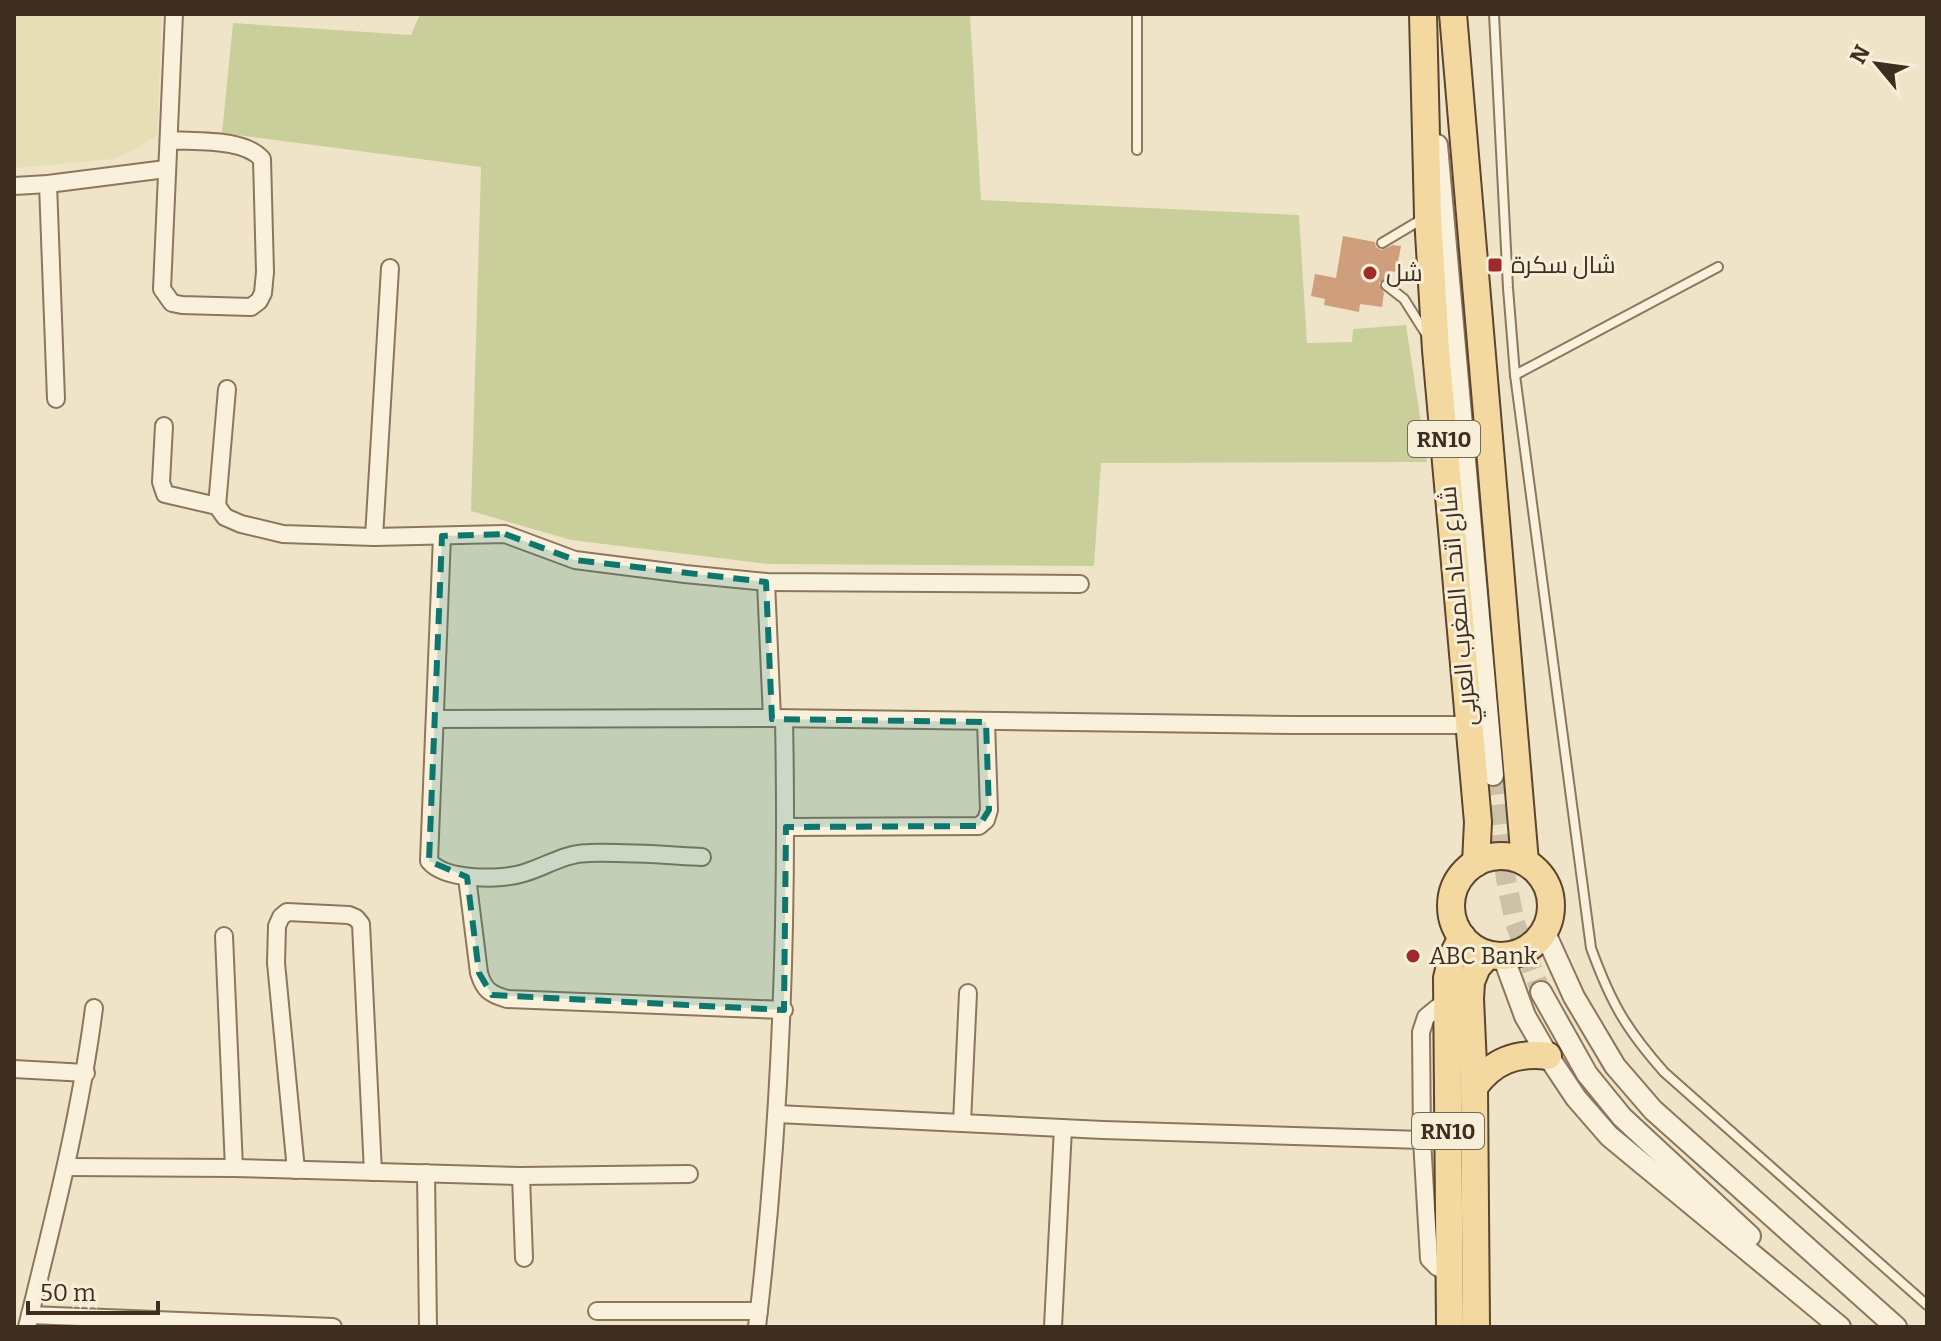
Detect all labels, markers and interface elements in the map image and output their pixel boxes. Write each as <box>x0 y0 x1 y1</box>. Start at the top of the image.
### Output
north arrow <box>1837 24 1917 104</box>
text: N <box>1844 41 1876 69</box>
place label: شال سكرة <box>1511 251 1616 279</box>
marker: شال سكرة <box>1486 256 1504 274</box>
place label: شل <box>1386 259 1423 287</box>
marker: شل <box>1361 264 1379 282</box>
road number: RN10 <box>1408 421 1480 457</box>
street label: شارع اتحاد المغرب العربي <box>1434 484 1487 727</box>
place label: ABC Bank <box>1429 942 1538 970</box>
marker: ABC Bank <box>1404 947 1422 965</box>
road number: RN10 <box>1412 1113 1484 1149</box>
scale bar <box>28 1265 158 1315</box>
text: 50 m <box>40 1279 96 1307</box>

